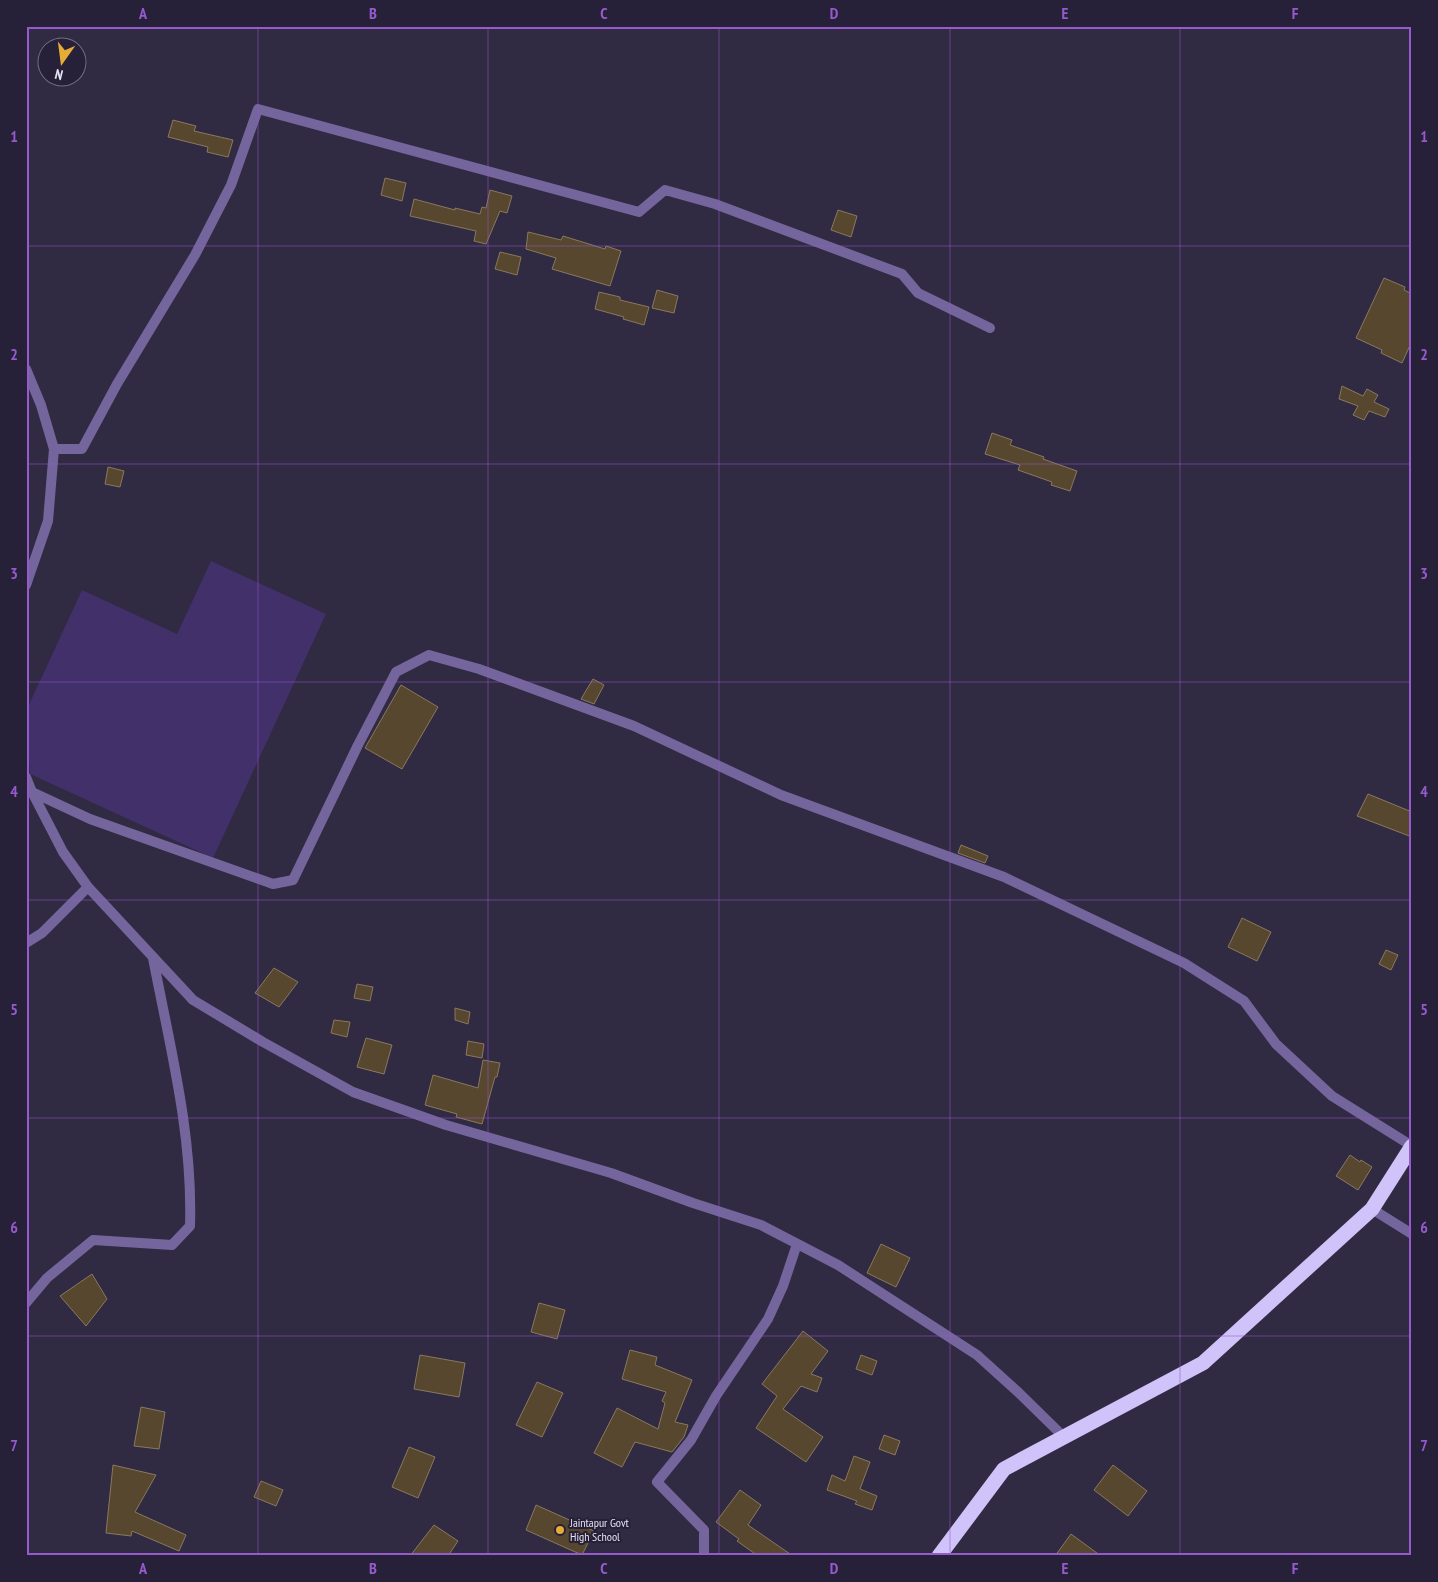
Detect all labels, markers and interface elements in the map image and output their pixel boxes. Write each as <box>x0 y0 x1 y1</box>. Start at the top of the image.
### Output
text: A <box>138 3 148 23</box>
text: B <box>369 3 377 23</box>
text: C <box>600 3 608 23</box>
text: D <box>830 3 839 23</box>
text: E <box>1062 3 1069 23</box>
text: F <box>1292 3 1299 23</box>
north arrow <box>38 38 88 88</box>
text: N <box>53 65 65 84</box>
text: 1 <box>10 126 18 146</box>
text: 1 <box>1420 126 1428 146</box>
text: 2 <box>10 344 18 364</box>
text: 2 <box>1420 344 1428 364</box>
text: 3 <box>10 563 18 583</box>
text: 3 <box>1420 563 1428 583</box>
text: 4 <box>10 781 18 801</box>
text: 4 <box>1420 781 1428 801</box>
text: 5 <box>10 999 18 1019</box>
text: 5 <box>1420 999 1428 1019</box>
text: 6 <box>10 1217 18 1237</box>
text: 6 <box>1420 1217 1428 1237</box>
text: 7 <box>10 1435 18 1455</box>
text: 7 <box>1420 1435 1428 1455</box>
place label: Jaintapur Govt High School <box>569 1515 630 1544</box>
marker: Jaintapur Govt High School <box>554 1524 566 1536</box>
text: A <box>138 1558 148 1578</box>
text: B <box>369 1558 377 1578</box>
text: C <box>600 1558 608 1578</box>
text: D <box>830 1558 839 1578</box>
text: E <box>1062 1558 1069 1578</box>
text: F <box>1292 1558 1299 1578</box>

